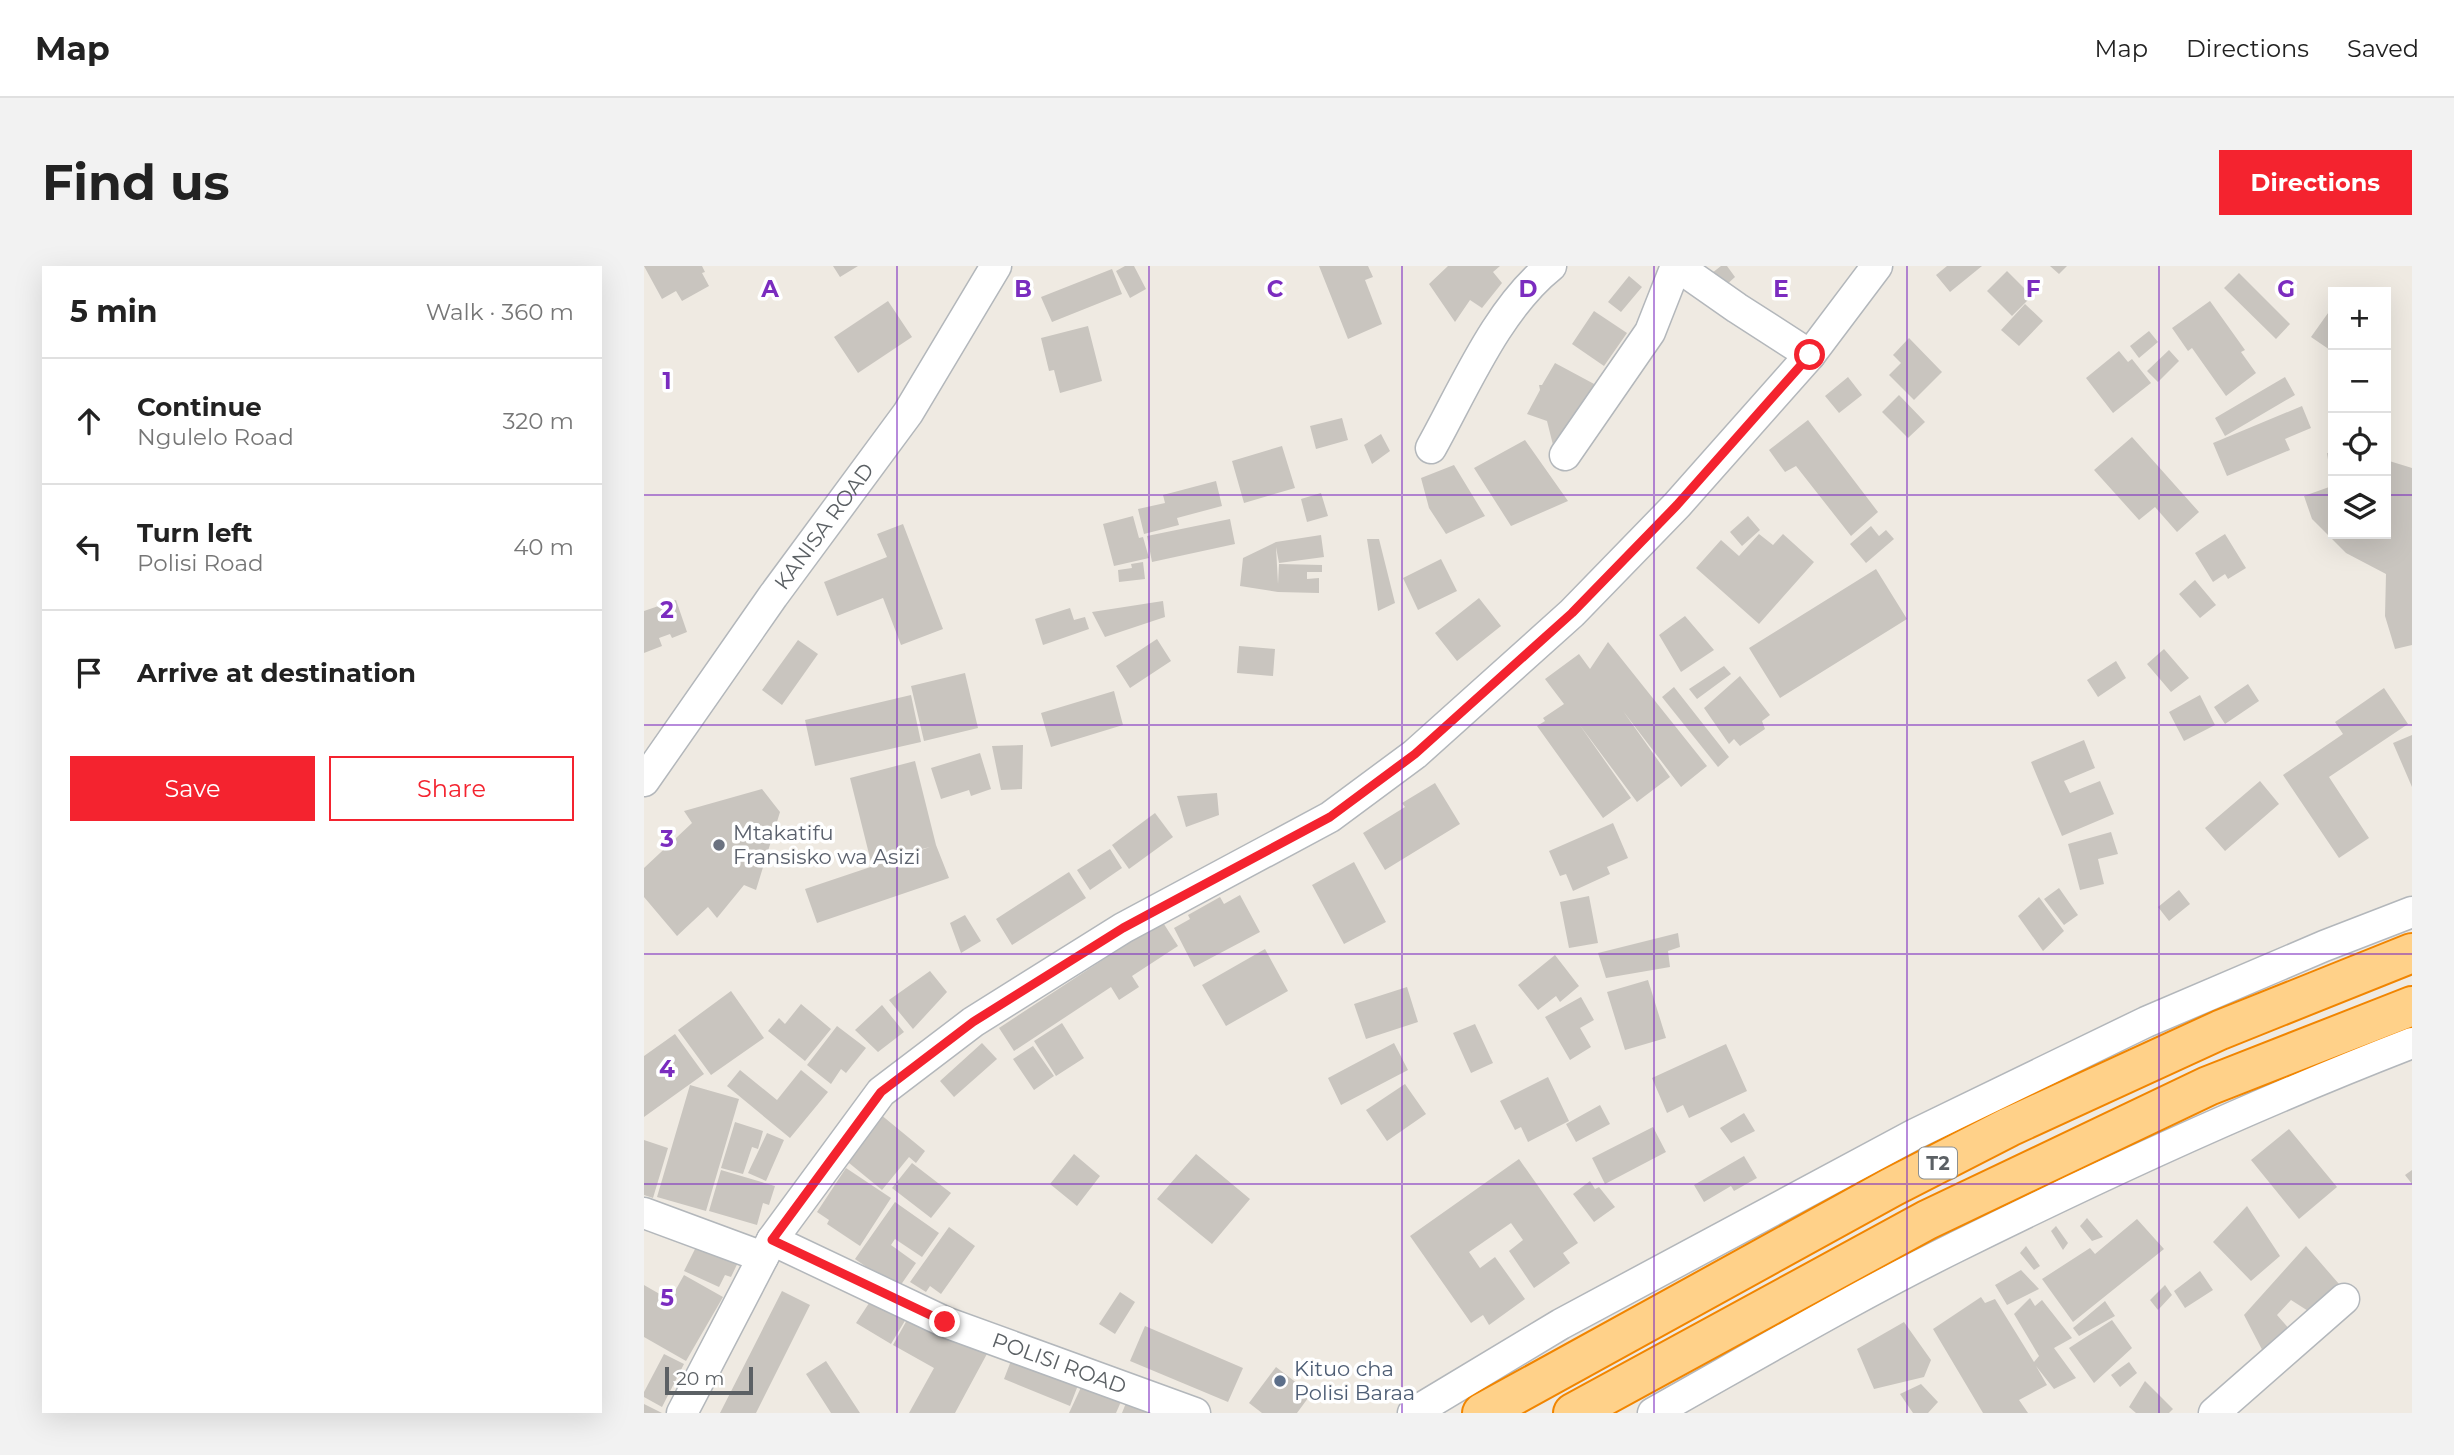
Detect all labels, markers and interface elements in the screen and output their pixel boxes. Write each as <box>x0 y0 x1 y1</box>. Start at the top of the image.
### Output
text: Map <box>35 28 110 68</box>
text: Map <box>2095 34 2148 63</box>
text: Directions <box>2186 34 2309 63</box>
text: Saved <box>2347 34 2419 63</box>
button: Directions <box>2219 150 2412 215</box>
text: Find us <box>42 153 230 212</box>
text: A <box>760 275 779 303</box>
text: B <box>1014 275 1032 303</box>
text: C <box>1267 275 1284 303</box>
text: D <box>1519 275 1538 303</box>
text: E <box>1773 275 1789 303</box>
text: F <box>2026 275 2041 303</box>
text: G <box>2277 275 2295 303</box>
map controls <box>2328 287 2391 539</box>
button: + <box>2328 287 2391 350</box>
text: 5 min <box>70 293 158 330</box>
text: Walk · 360 m <box>426 298 574 326</box>
route start <box>1794 339 1825 370</box>
button: − <box>2328 350 2391 413</box>
text: 1 <box>662 367 672 395</box>
text: Continue <box>137 391 262 423</box>
icon: ahead <box>70 402 108 440</box>
text: 320 m <box>502 407 574 435</box>
button: locate <box>2328 413 2391 476</box>
text: Ngulelo Road <box>137 423 294 451</box>
street label: KANISA ROAD <box>769 458 879 594</box>
button: layers <box>2328 476 2391 539</box>
text: Turn left <box>137 517 253 549</box>
icon: left <box>70 528 108 566</box>
text: 40 m <box>513 533 574 561</box>
text: Polisi Road <box>137 549 264 577</box>
text: 2 <box>660 596 674 624</box>
icon: arrive <box>70 654 108 692</box>
text: Arrive at destination <box>137 657 416 689</box>
button: Save <box>70 756 315 821</box>
button: Share <box>329 756 574 821</box>
place label: Mtakatifu Fransisko wa Asizi <box>733 820 920 869</box>
text: 3 <box>659 825 674 853</box>
marker: Mtakatifu Fransisko wa Asizi <box>711 837 727 853</box>
text: 4 <box>659 1055 675 1083</box>
road number: T2 <box>1919 1148 1957 1178</box>
text: 5 <box>660 1284 674 1312</box>
route end <box>929 1306 960 1337</box>
street label: POLISI ROAD <box>989 1327 1130 1399</box>
place label: Kituo cha Polisi Baraa <box>1294 1356 1415 1405</box>
scale bar <box>665 1364 752 1396</box>
text: 20 m <box>676 1367 724 1390</box>
marker: Kituo cha Polisi Baraa <box>1272 1373 1288 1389</box>

